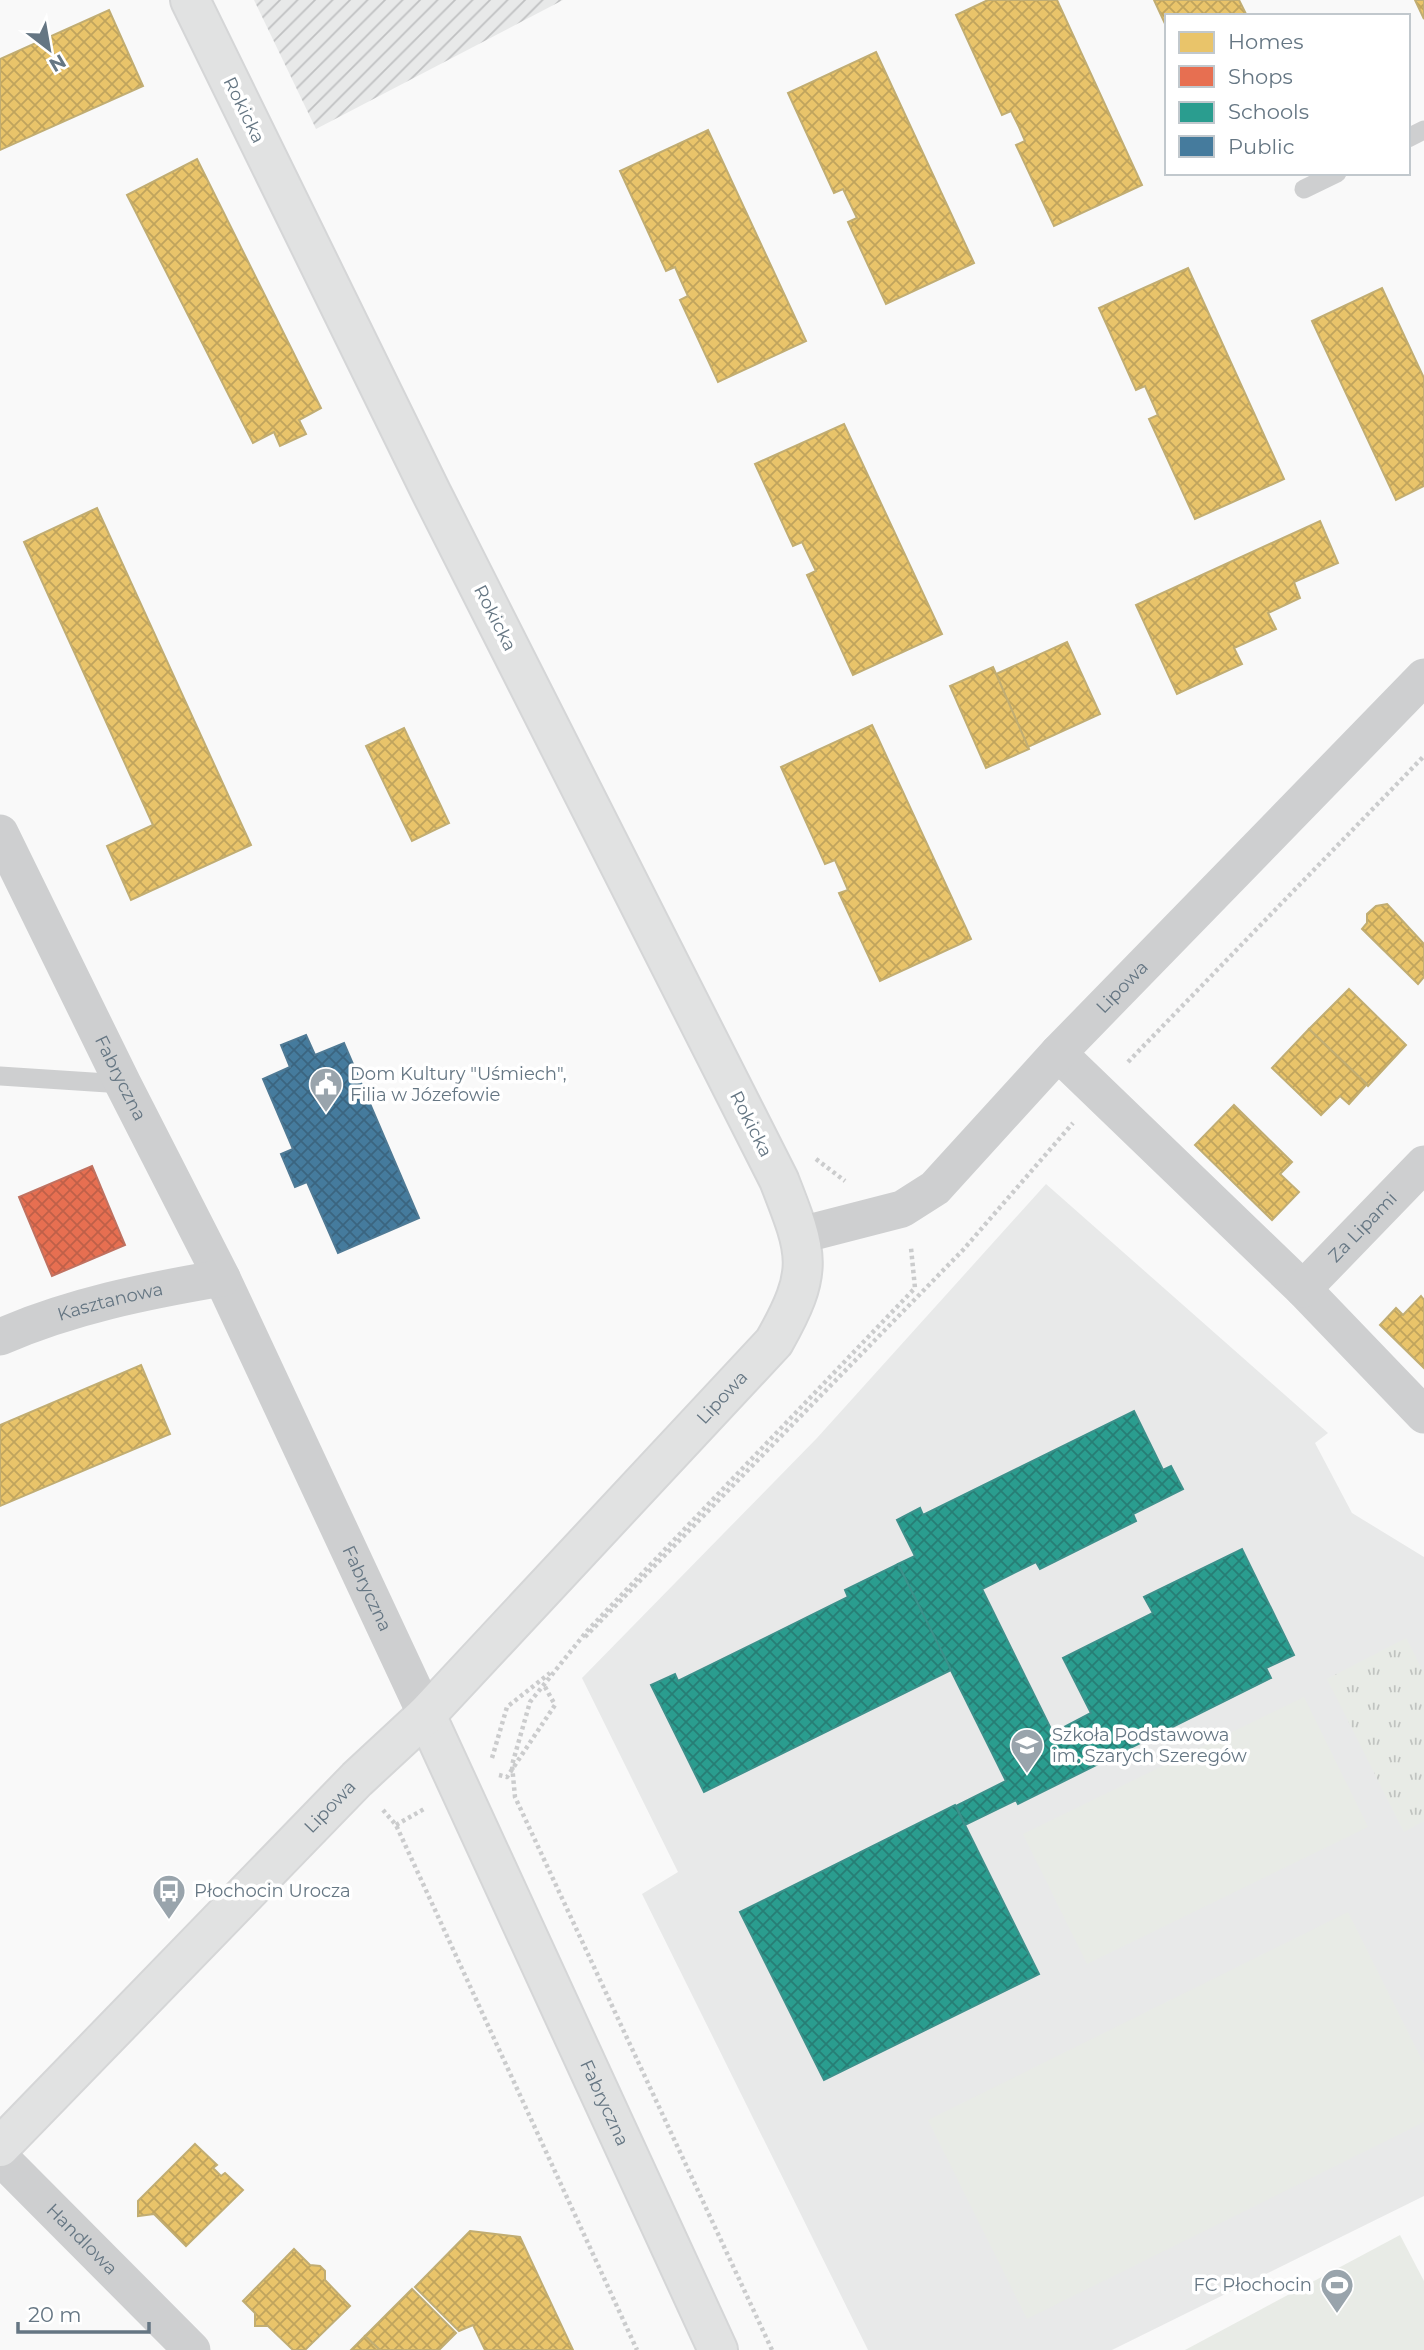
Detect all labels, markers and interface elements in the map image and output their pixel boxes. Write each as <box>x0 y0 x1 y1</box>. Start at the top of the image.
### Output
north arrow <box>14 14 84 84</box>
legend <box>1165 14 1410 175</box>
text: Homes <box>1228 29 1303 54</box>
text: N <box>45 49 70 77</box>
text: Shops <box>1228 64 1293 89</box>
street label: Rokicka <box>219 73 269 147</box>
text: Schools <box>1228 99 1309 124</box>
text: Public <box>1228 134 1295 159</box>
street label: Rokicka <box>469 581 521 655</box>
street label: Lipowa <box>1092 956 1153 1018</box>
street label: Fabryczna <box>90 1032 151 1124</box>
place label: Dom Kultury "Uśmiech", Filia w Józefowie <box>350 1063 566 1106</box>
public building icon: Dom Kultury "Uśmiech", Filia w Józefowie <box>307 1065 345 1114</box>
street label: Rokicka <box>725 1087 777 1161</box>
street label: Za Lipami <box>1324 1187 1402 1267</box>
street label: Kasztanowa <box>55 1278 165 1326</box>
street label: Lipowa <box>692 1366 752 1429</box>
street label: Fabryczna <box>337 1542 396 1635</box>
place label: Szkoła Podstawowa im. Szarych Szeregów <box>1052 1724 1247 1767</box>
school or university icon: Szkoła Podstawowa im. Szarych Szeregów <box>1008 1726 1046 1775</box>
street label: Lipowa <box>300 1776 361 1838</box>
bus stop icon: Płochocin Urocza <box>150 1872 188 1921</box>
place label: Płochocin Urocza <box>194 1880 351 1902</box>
street label: Fabryczna <box>575 2056 634 2150</box>
street label: Handlowa <box>42 2199 122 2279</box>
sports icon: FC Płochocin <box>1318 2266 1356 2315</box>
place label: FC Płochocin <box>1194 2274 1312 2296</box>
scale bar <box>18 2290 149 2334</box>
text: 20 m <box>28 2302 82 2327</box>

